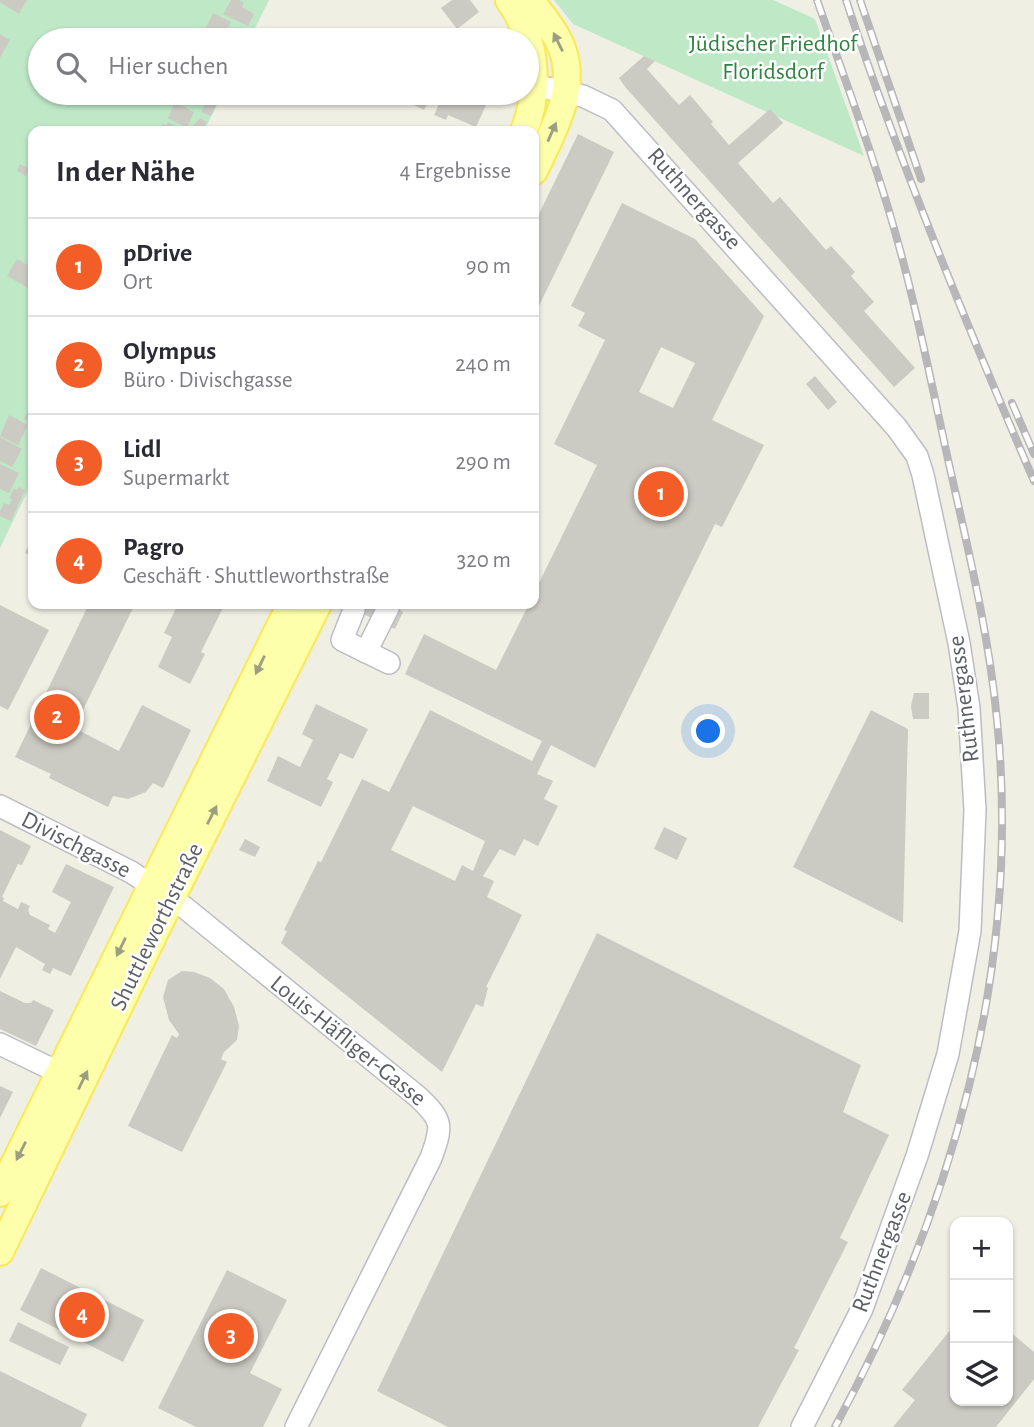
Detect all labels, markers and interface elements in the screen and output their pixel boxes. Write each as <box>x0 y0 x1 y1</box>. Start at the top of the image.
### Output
search box <box>28 28 539 105</box>
one-way arrow <box>552 32 564 52</box>
park label: Jüdischer Friedhof Floridsdorf <box>689 32 859 84</box>
icon: search <box>52 48 90 86</box>
text: Hier suchen <box>108 53 229 79</box>
one-way arrow <box>546 122 558 142</box>
street label: Ruthnergasse <box>642 144 746 254</box>
text: In der Nähe <box>56 157 195 187</box>
text: 4 Ergebnisse <box>399 160 511 183</box>
text: pDrive <box>123 240 192 266</box>
text: 1 <box>75 255 83 278</box>
text: 90 m <box>466 255 511 278</box>
text: Ort <box>123 271 152 294</box>
text: Olympus <box>123 338 216 364</box>
text: 2 <box>74 353 84 376</box>
text: 240 m <box>455 353 511 376</box>
text: Büro · Divischgasse <box>123 369 293 392</box>
text: Lidl <box>123 436 162 462</box>
text: 3 <box>74 451 84 474</box>
text: 290 m <box>455 451 511 474</box>
text: Supermarkt <box>123 467 229 490</box>
pin: 1 <box>638 468 684 520</box>
text: Pagro <box>123 534 184 560</box>
text: 4 <box>73 549 85 572</box>
text: 320 m <box>457 549 511 572</box>
text: Geschäft · Shuttleworthstraße <box>123 565 389 588</box>
street label: Ruthnergasse <box>944 634 984 764</box>
one-way arrow <box>255 655 266 675</box>
pin: 2 <box>34 691 80 743</box>
your location <box>691 714 725 748</box>
one-way arrow <box>206 805 218 826</box>
street label: Divischgasse <box>17 807 135 883</box>
street label: Shuttleworthstraße <box>106 840 208 1014</box>
one-way arrow <box>116 937 127 957</box>
street label: Louis-Häfliger-Gasse <box>266 971 430 1111</box>
one-way arrow <box>77 1070 89 1090</box>
one-way arrow <box>15 1141 26 1161</box>
street label: Ruthnergasse <box>848 1188 916 1316</box>
map controls <box>950 1217 1013 1406</box>
button: + <box>950 1217 1013 1280</box>
button: − <box>950 1280 1013 1343</box>
pin: 4 <box>59 1289 105 1341</box>
pin: 3 <box>208 1310 254 1362</box>
button: layers <box>950 1343 1013 1406</box>

